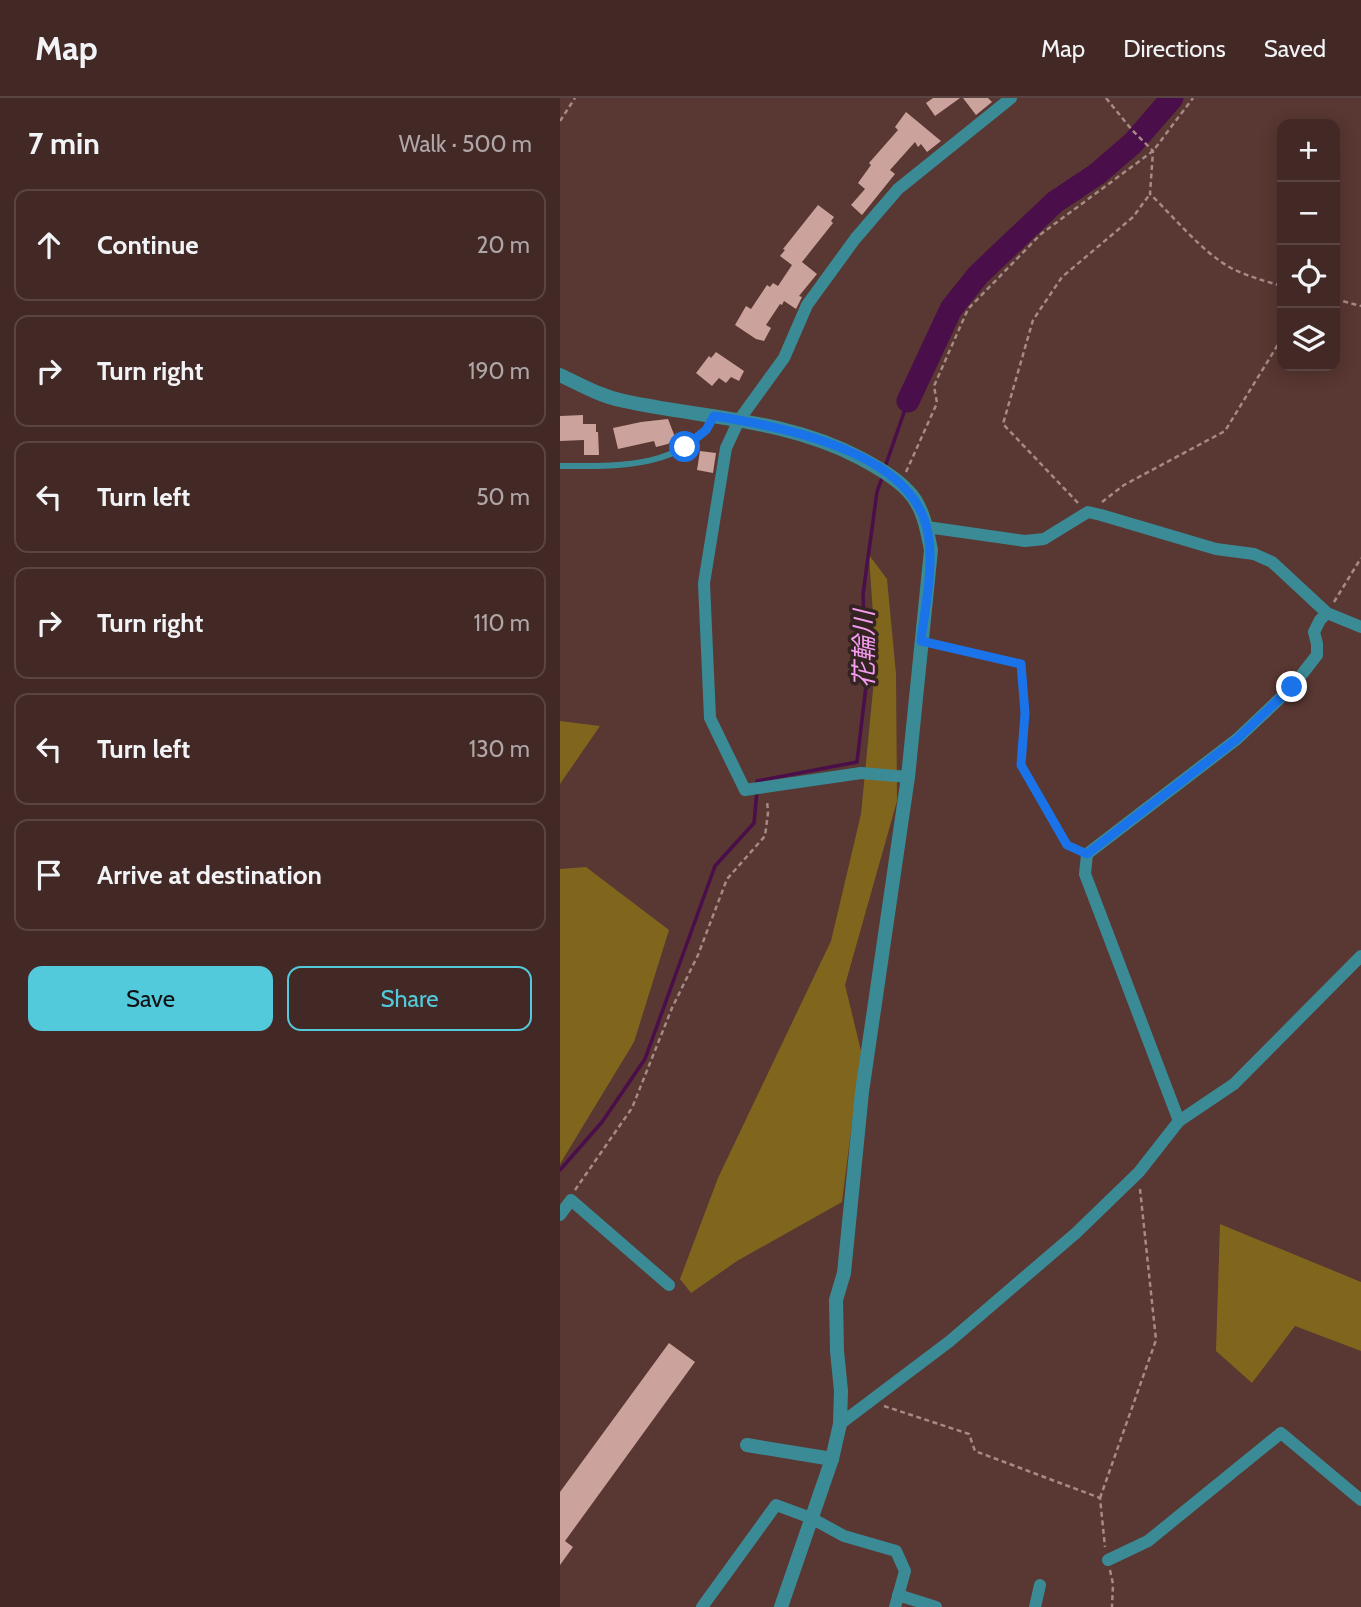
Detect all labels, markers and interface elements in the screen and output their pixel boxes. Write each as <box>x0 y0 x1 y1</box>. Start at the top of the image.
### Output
text: Map <box>35 28 98 68</box>
text: Map <box>1041 34 1085 63</box>
text: Directions <box>1123 34 1226 63</box>
text: Saved <box>1264 34 1326 63</box>
map controls <box>1277 119 1340 371</box>
button: + <box>1277 119 1340 182</box>
text: 7 min <box>28 125 100 162</box>
text: Walk · 500 m <box>399 130 532 158</box>
button: − <box>1277 182 1340 245</box>
icon: ahead <box>30 226 68 264</box>
text: Continue <box>97 229 199 261</box>
text: 20 m <box>477 231 530 259</box>
button: locate <box>1277 245 1340 308</box>
button: layers <box>1277 308 1340 371</box>
icon: right <box>30 352 68 390</box>
text: Turn right <box>97 355 203 387</box>
text: 190 m <box>468 357 530 385</box>
route start <box>669 431 700 462</box>
icon: left <box>30 478 68 516</box>
text: Turn left <box>97 481 190 513</box>
text: 50 m <box>476 483 530 511</box>
icon: right <box>30 604 68 642</box>
text: Turn right <box>97 607 203 639</box>
water label: 花輪川 <box>848 607 880 688</box>
text: 110 m <box>474 609 530 637</box>
route end <box>1276 671 1307 702</box>
icon: left <box>30 730 68 768</box>
text: Turn left <box>97 733 190 765</box>
text: 130 m <box>469 735 530 763</box>
icon: arrive <box>30 856 68 894</box>
text: Arrive at destination <box>97 859 322 891</box>
button: Save <box>28 966 273 1031</box>
button: Share <box>287 966 532 1031</box>

